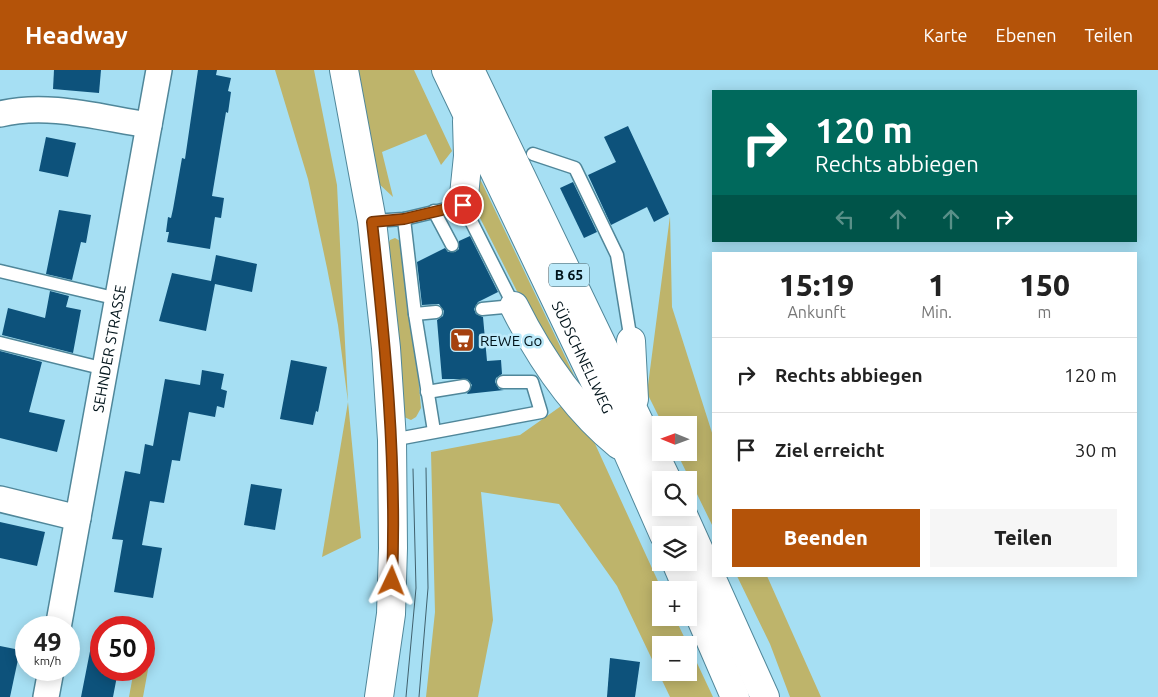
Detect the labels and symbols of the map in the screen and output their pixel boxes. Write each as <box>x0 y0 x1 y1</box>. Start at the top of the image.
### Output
pin <box>442 184 484 226</box>
road number: B 65 <box>549 264 589 286</box>
street label: SEHNDER STRASSE <box>89 283 128 414</box>
street label: SÜDSCHNELLWEG <box>549 298 617 416</box>
supermarket icon: REWE Go <box>449 327 475 353</box>
place label: REWE Go <box>480 332 542 349</box>
north arrow <box>652 416 698 461</box>
position arrow <box>365 554 417 606</box>
speed limit sign: 50 <box>90 616 155 681</box>

